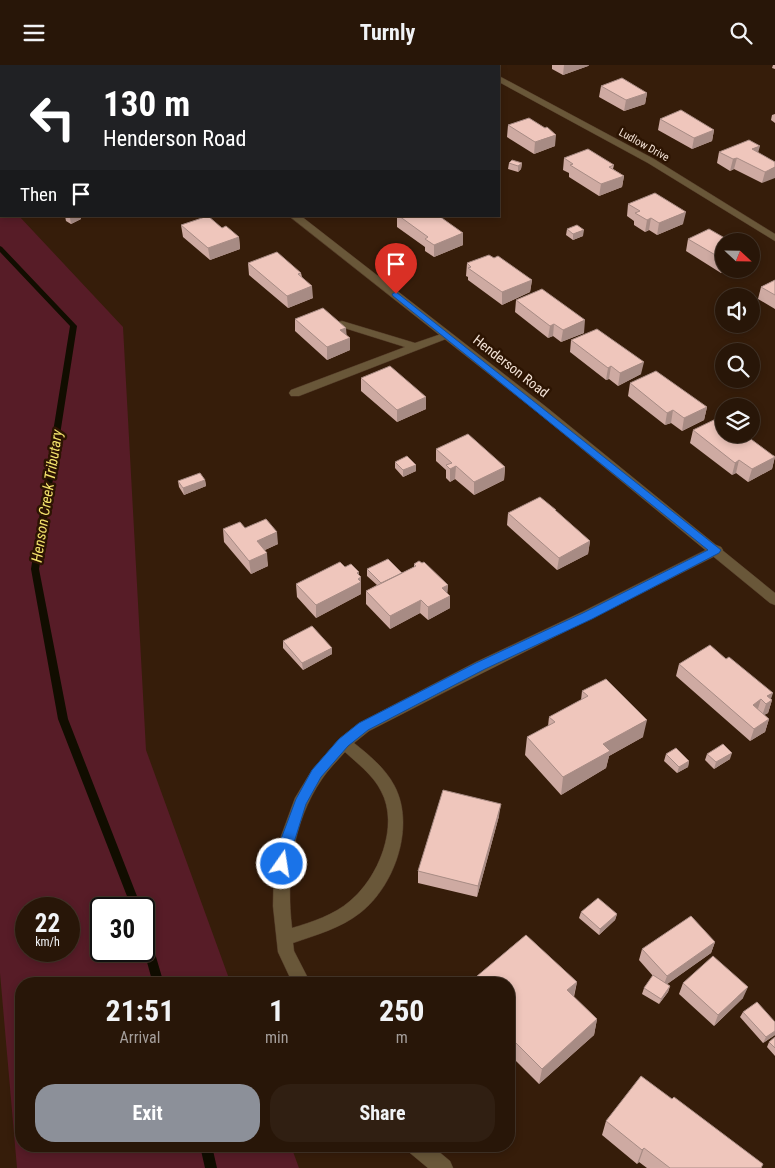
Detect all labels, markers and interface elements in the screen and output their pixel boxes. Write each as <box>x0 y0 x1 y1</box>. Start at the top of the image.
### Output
icon: menu <box>20 19 48 47</box>
icon: search <box>727 19 755 47</box>
text: Turnly <box>360 20 415 45</box>
text: 130 m <box>103 84 190 125</box>
icon: left <box>20 85 85 150</box>
text: Henderson Road <box>103 126 247 151</box>
street label: Ludlow Drive <box>617 126 671 164</box>
icon: arrive <box>67 180 95 208</box>
text: Then <box>20 183 57 206</box>
north arrow <box>715 233 760 277</box>
map controls <box>715 233 760 443</box>
pin <box>375 243 417 294</box>
icon: arrive <box>382 250 410 278</box>
button: sound <box>715 288 760 333</box>
street label: Henderson Road <box>470 332 552 400</box>
button: search <box>715 343 760 388</box>
button: layers <box>715 398 760 443</box>
water label: Henson Creek Tributary <box>28 427 67 564</box>
position arrow <box>255 837 307 889</box>
speed limit sign: 30 <box>90 897 155 962</box>
text: 22 <box>35 909 60 938</box>
text: km/h <box>35 935 60 949</box>
text: 21:51 <box>106 993 174 1028</box>
text: 1 <box>269 993 284 1028</box>
text: 250 <box>379 993 424 1028</box>
text: Arrival <box>120 1028 160 1047</box>
text: min <box>265 1028 288 1047</box>
text: m <box>396 1028 408 1047</box>
button: Exit <box>35 1084 260 1142</box>
button: Share <box>270 1084 495 1142</box>

